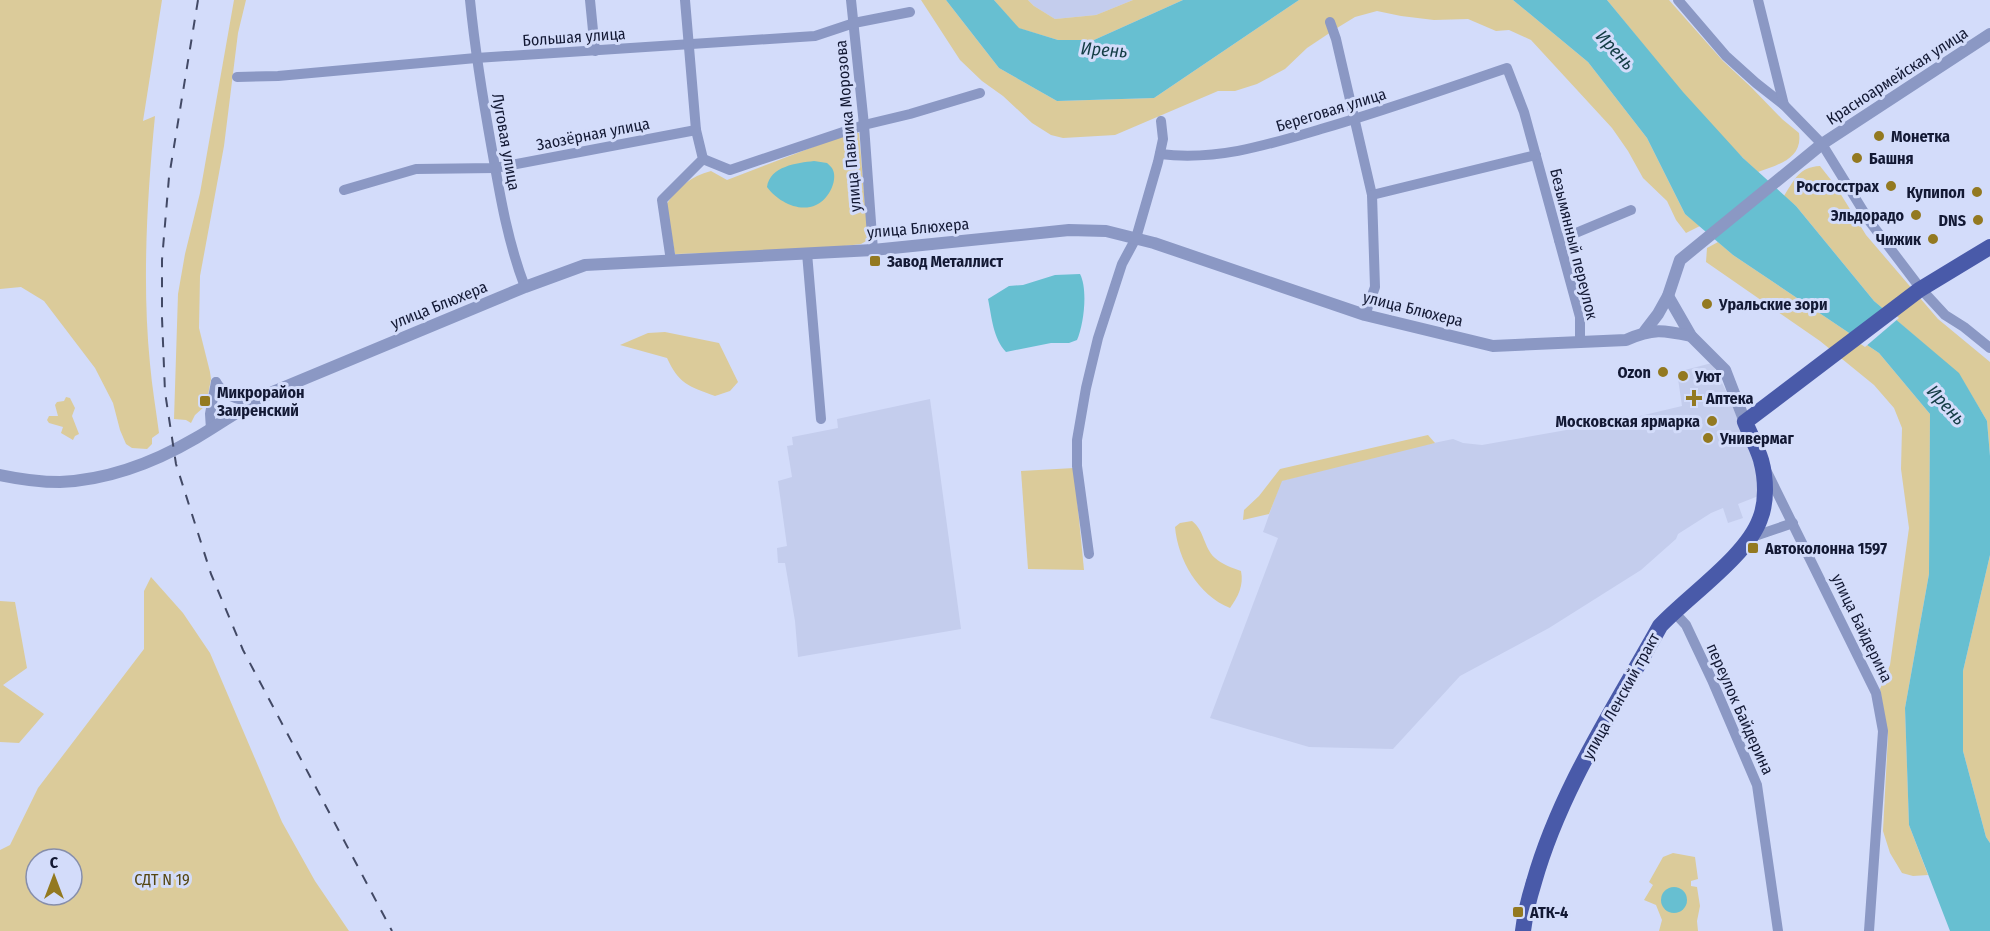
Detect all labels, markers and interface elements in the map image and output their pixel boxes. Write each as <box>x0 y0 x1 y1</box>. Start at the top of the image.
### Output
street label: Красноармейская улица <box>1823 23 1971 129</box>
street label: Большая улица <box>522 24 626 50</box>
water label: Ирень <box>1591 25 1639 75</box>
water label: Ирень <box>1080 37 1128 63</box>
street label: улица Павлика Морозова <box>831 39 865 213</box>
street label: Береговая улица <box>1274 84 1389 136</box>
street label: Луговая улица <box>488 92 524 192</box>
street label: Заозёрная улица <box>535 114 651 154</box>
place label: Монетка <box>1891 127 1950 146</box>
marker: Монетка <box>1872 129 1886 143</box>
place label: Башня <box>1869 149 1914 168</box>
marker: Башня <box>1850 151 1864 165</box>
street label: Безымянный переулок <box>1546 166 1602 322</box>
place label: Росгосстрах <box>1796 177 1879 196</box>
marker: Росгосстрах <box>1884 179 1898 193</box>
place label: Купипол <box>1906 183 1965 202</box>
marker: Купипол <box>1970 185 1984 199</box>
place label: Эльдорадо <box>1831 206 1904 225</box>
marker: Эльдорадо <box>1909 208 1923 222</box>
place label: DNS <box>1939 211 1966 230</box>
marker: DNS <box>1971 213 1985 227</box>
street label: улица Блюхера <box>866 214 970 242</box>
place label: Чижик <box>1876 230 1922 249</box>
marker: Чижик <box>1926 232 1940 246</box>
place label: Завод Металлист <box>886 252 1003 271</box>
marker: Завод Металлист <box>868 254 882 268</box>
street label: улица Блюхера <box>388 277 490 333</box>
street label: улица Блюхера <box>1361 287 1465 331</box>
place label: Уральские зори <box>1718 295 1828 314</box>
marker: Уральские зори <box>1700 297 1714 311</box>
place label: Ozon <box>1618 363 1651 382</box>
marker: Ozon <box>1656 365 1670 379</box>
place label: Уют <box>1694 367 1721 386</box>
marker: Уют <box>1676 369 1690 383</box>
water label: Ирень <box>1922 380 1970 430</box>
place label: Микрорайон Заиренский <box>216 383 304 420</box>
place label: Аптека <box>1705 389 1754 408</box>
marker: Аптека <box>1687 391 1701 405</box>
marker: Микрорайон Заиренский <box>198 394 212 408</box>
place label: Московская ярмарка <box>1556 412 1700 431</box>
marker: Московская ярмарка <box>1705 414 1719 428</box>
place label: Универмаг <box>1719 429 1795 448</box>
marker: Универмаг <box>1701 431 1715 445</box>
place label: Автоколонна 1597 <box>1764 539 1887 558</box>
marker: Автоколонна 1597 <box>1746 541 1760 555</box>
street label: улица Байдерина <box>1828 571 1896 685</box>
street label: улица Ленский тракт <box>1578 629 1664 763</box>
street label: переулок Байдерина <box>1702 640 1778 778</box>
north arrow <box>24 847 84 907</box>
text: С <box>50 853 59 872</box>
park label: СДТ N 19 <box>134 870 190 889</box>
place label: АТК-4 <box>1529 903 1568 922</box>
marker: АТК-4 <box>1511 905 1525 919</box>

